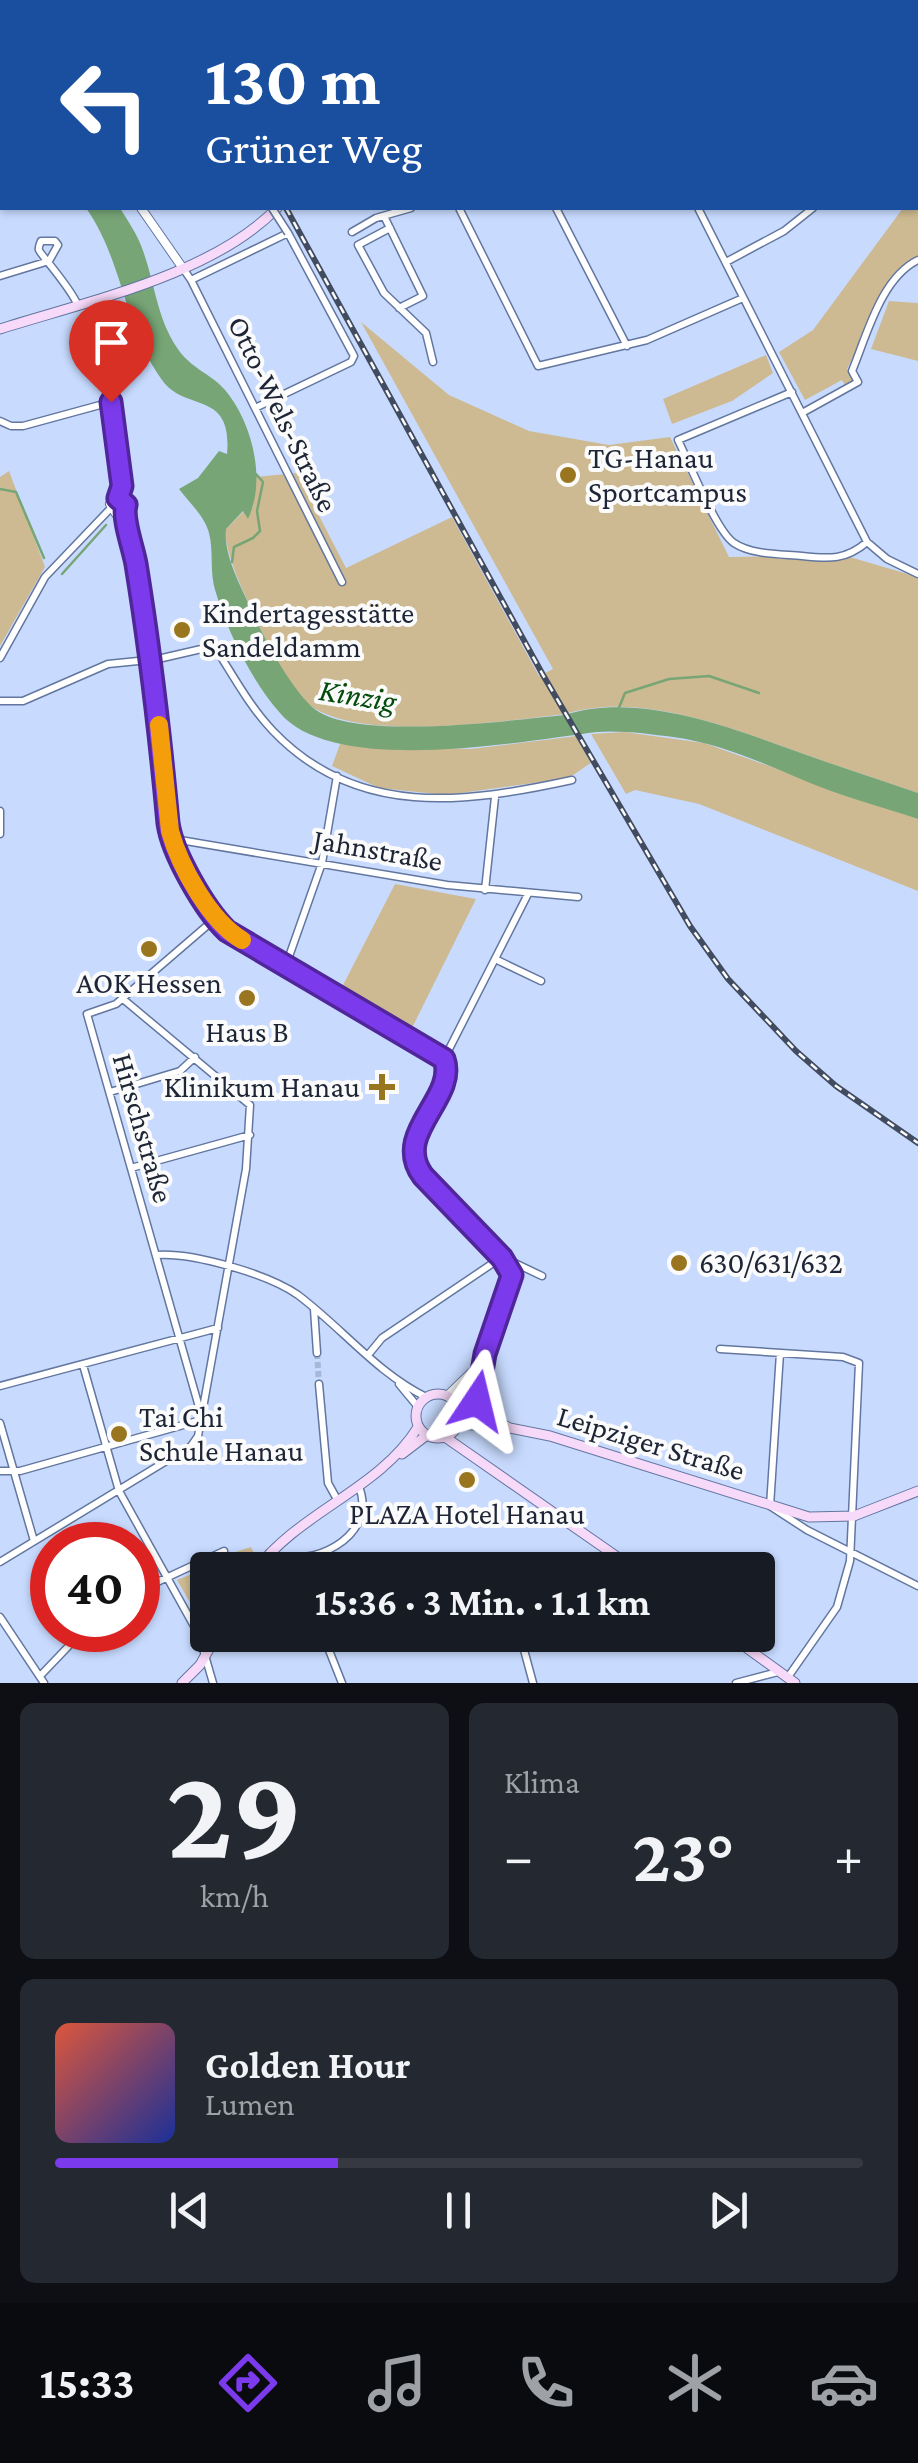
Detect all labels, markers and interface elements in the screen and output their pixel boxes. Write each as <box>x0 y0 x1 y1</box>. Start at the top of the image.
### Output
icon: left <box>40 40 170 170</box>
text: 130 m <box>205 41 381 119</box>
text: Grüner Weg <box>205 123 423 173</box>
pin <box>69 300 154 403</box>
street label: Otto-Wels-Straße <box>222 311 345 517</box>
icon: arrive <box>84 315 139 370</box>
place label: TG-Hanau Sportcampus <box>588 441 747 509</box>
marker: TG-Hanau Sportcampus <box>557 464 579 486</box>
place label: Kindertagesstätte Sandeldamm <box>202 596 414 663</box>
marker: Kindertagesstätte Sandeldamm <box>171 619 193 641</box>
water label: Kinzig <box>317 671 400 719</box>
street label: Jahnstraße <box>308 821 445 877</box>
marker: AOK Hessen <box>138 938 160 960</box>
place label: AOK Hessen <box>76 966 222 999</box>
marker: Haus B <box>236 987 258 1009</box>
place label: Haus B <box>205 1015 289 1048</box>
street label: Hirschstraße <box>106 1049 181 1206</box>
place label: Klinikum Hanau <box>164 1070 360 1103</box>
marker: Klinikum Hanau <box>369 1074 395 1100</box>
place label: 630/631/632 <box>699 1246 843 1279</box>
marker: 630/631/632 <box>668 1252 690 1274</box>
position arrow <box>425 1349 529 1453</box>
street label: Leipziger Straße <box>553 1398 749 1488</box>
place label: Tai Chi Schule Hanau <box>139 1400 304 1467</box>
marker: Tai Chi Schule Hanau <box>108 1423 130 1445</box>
marker: PLAZA Hotel Hanau <box>456 1469 478 1491</box>
place label: PLAZA Hotel Hanau <box>349 1497 585 1530</box>
speed limit sign: 40 <box>30 1522 160 1652</box>
text: 15:36 · 3 Min. · 1.1 km <box>315 1581 650 1623</box>
text: 29 <box>166 1740 303 1885</box>
text: Klima <box>504 1764 580 1800</box>
text: 23° <box>632 1814 735 1897</box>
text: − <box>504 1826 533 1887</box>
text: + <box>834 1826 863 1887</box>
text: km/h <box>200 1878 269 1914</box>
text: Golden Hour <box>205 2044 411 2086</box>
text: Lumen <box>205 2086 295 2122</box>
icon: previous <box>162 2183 217 2238</box>
icon: pause <box>431 2183 486 2238</box>
icon: next <box>701 2183 756 2238</box>
icon: directions <box>213 2348 283 2418</box>
icon: music <box>362 2348 432 2418</box>
icon: phone <box>511 2348 581 2418</box>
icon: climate <box>660 2348 730 2418</box>
icon: car <box>809 2348 879 2418</box>
text: 15:33 <box>39 2358 135 2408</box>

